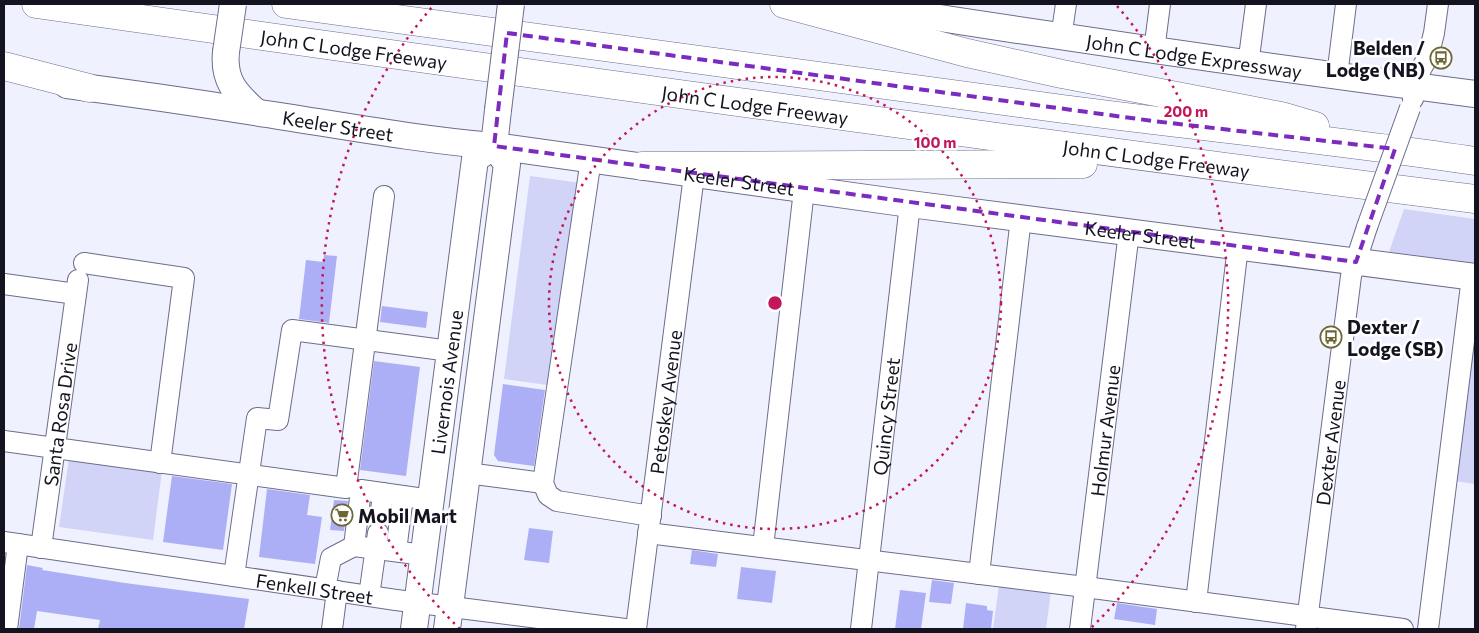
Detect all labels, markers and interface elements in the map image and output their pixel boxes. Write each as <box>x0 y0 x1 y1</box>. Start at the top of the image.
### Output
street label: John C Lodge Freeway <box>259 24 449 73</box>
street label: John C Lodge Expressway <box>1085 29 1304 82</box>
place label: Belden / Lodge (NB) <box>1326 36 1425 81</box>
bus stop icon: Belden / Lodge (NB) <box>1429 46 1453 70</box>
street label: John C Lodge Freeway <box>660 80 850 129</box>
text: 200 m <box>1164 102 1208 120</box>
street label: Keeler Street <box>281 105 395 145</box>
text: 100 m <box>914 133 956 151</box>
street label: John C Lodge Freeway <box>1062 135 1251 182</box>
street label: Keeler Street <box>682 161 796 199</box>
street label: Keeler Street <box>1084 215 1198 252</box>
centre of rings <box>766 294 784 312</box>
street label: Livernois Avenue <box>425 308 467 456</box>
place label: Dexter / Lodge (SB) <box>1347 315 1443 360</box>
bus stop icon: Dexter / Lodge (SB) <box>1319 325 1343 349</box>
street label: Petoskey Avenue <box>644 328 686 475</box>
street label: Santa Rosa Drive <box>38 341 81 488</box>
street label: Quincy Street <box>867 356 904 477</box>
street label: Holmur Avenue <box>1085 363 1124 498</box>
street label: Dexter Avenue <box>1310 378 1349 507</box>
supermarket icon: Mobil Mart <box>330 503 354 527</box>
place label: Mobil Mart <box>358 504 457 527</box>
street label: Fenkell Street <box>254 568 375 608</box>

